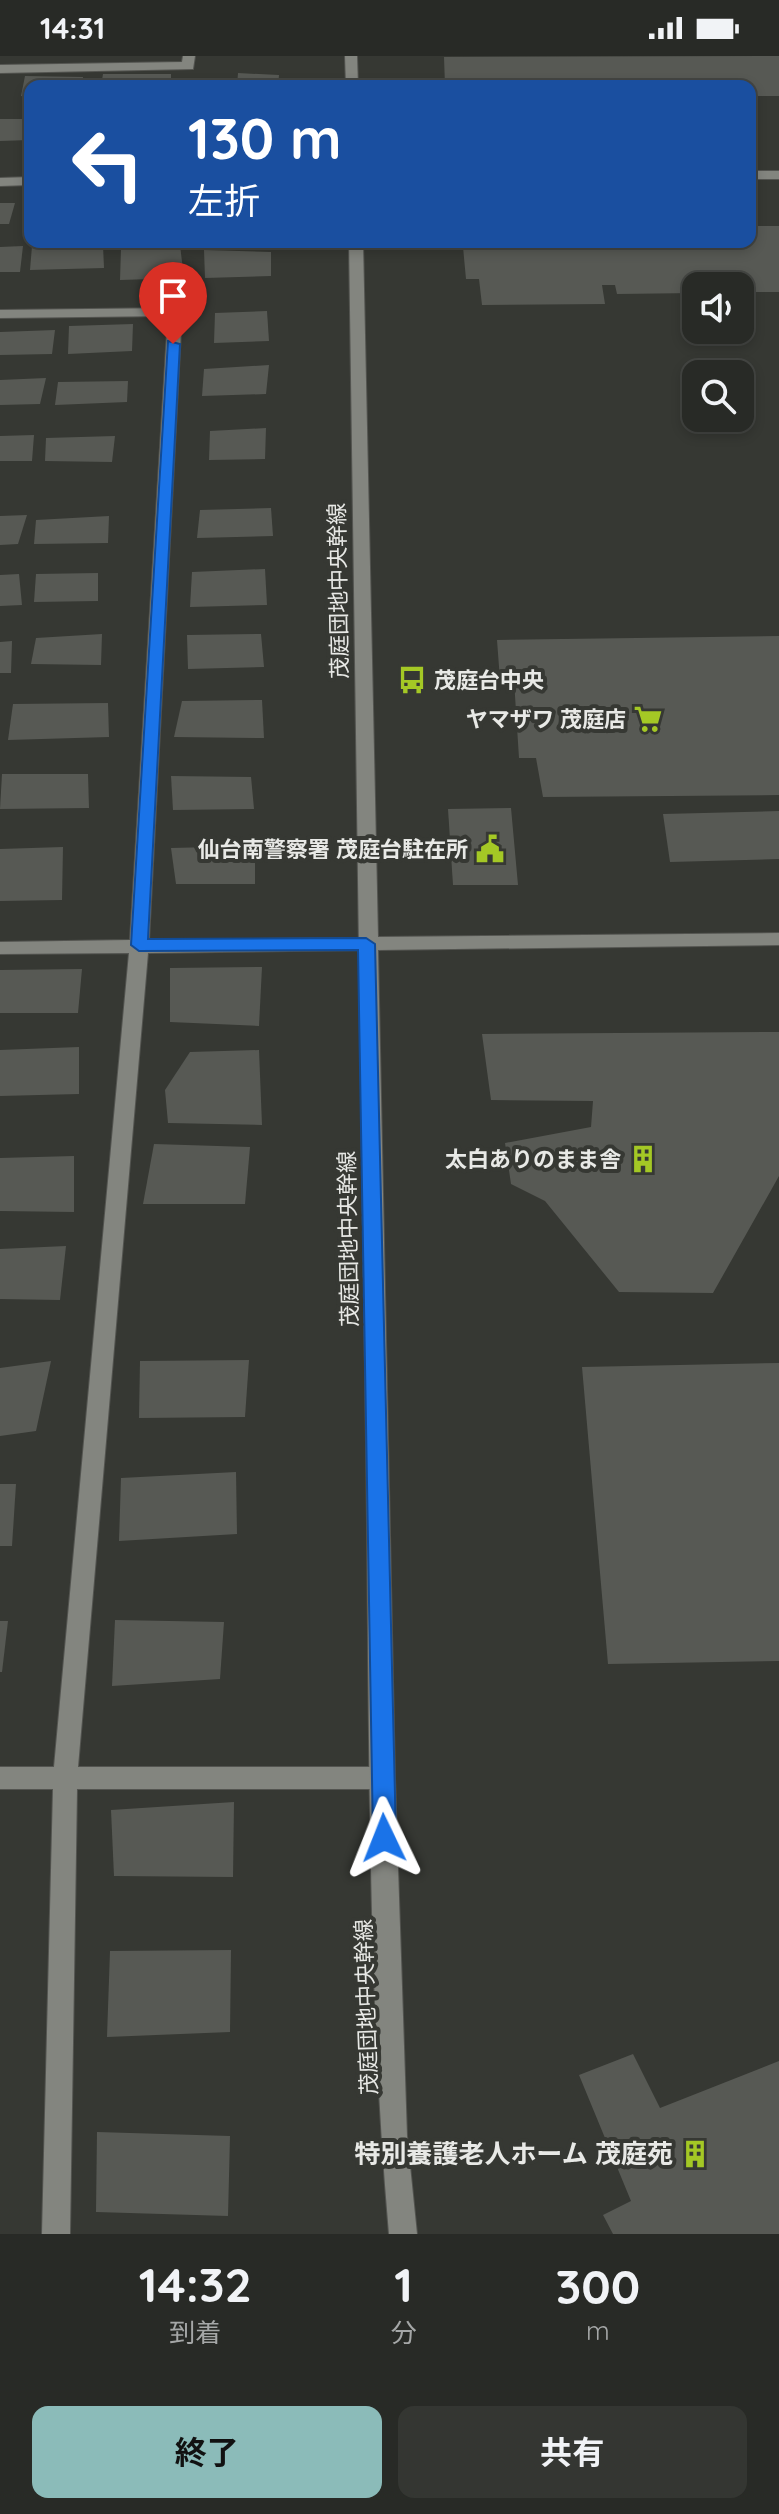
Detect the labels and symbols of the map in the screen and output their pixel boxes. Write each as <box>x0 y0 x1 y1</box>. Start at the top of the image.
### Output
pin <box>139 262 207 344</box>
street label: 茂庭団地中央幹線 <box>322 503 354 679</box>
bus stop icon: 茂庭台中央 <box>397 665 427 695</box>
place label: 茂庭台中央 <box>434 666 544 694</box>
supermarket icon: ヤマザワ 茂庭店 <box>633 704 663 734</box>
place label: ヤマザワ 茂庭店 <box>466 705 626 733</box>
public building icon: 仙台南警察署 茂庭台駐在所 <box>475 834 505 864</box>
place label: 仙台南警察署 茂庭台駐在所 <box>198 835 468 863</box>
building icon: 太白ありのまま舎 <box>628 1144 658 1174</box>
place label: 太白ありのまま舎 <box>445 1145 621 1173</box>
street label: 茂庭団地中央幹線 <box>332 1151 364 1327</box>
position arrow <box>342 1796 426 1880</box>
street label: 茂庭団地中央幹線 <box>349 1919 383 2095</box>
place label: 特別養護老人ホーム 茂庭苑 <box>354 2137 673 2170</box>
building icon: 特別養護老人ホーム 茂庭苑 <box>680 2139 710 2169</box>

